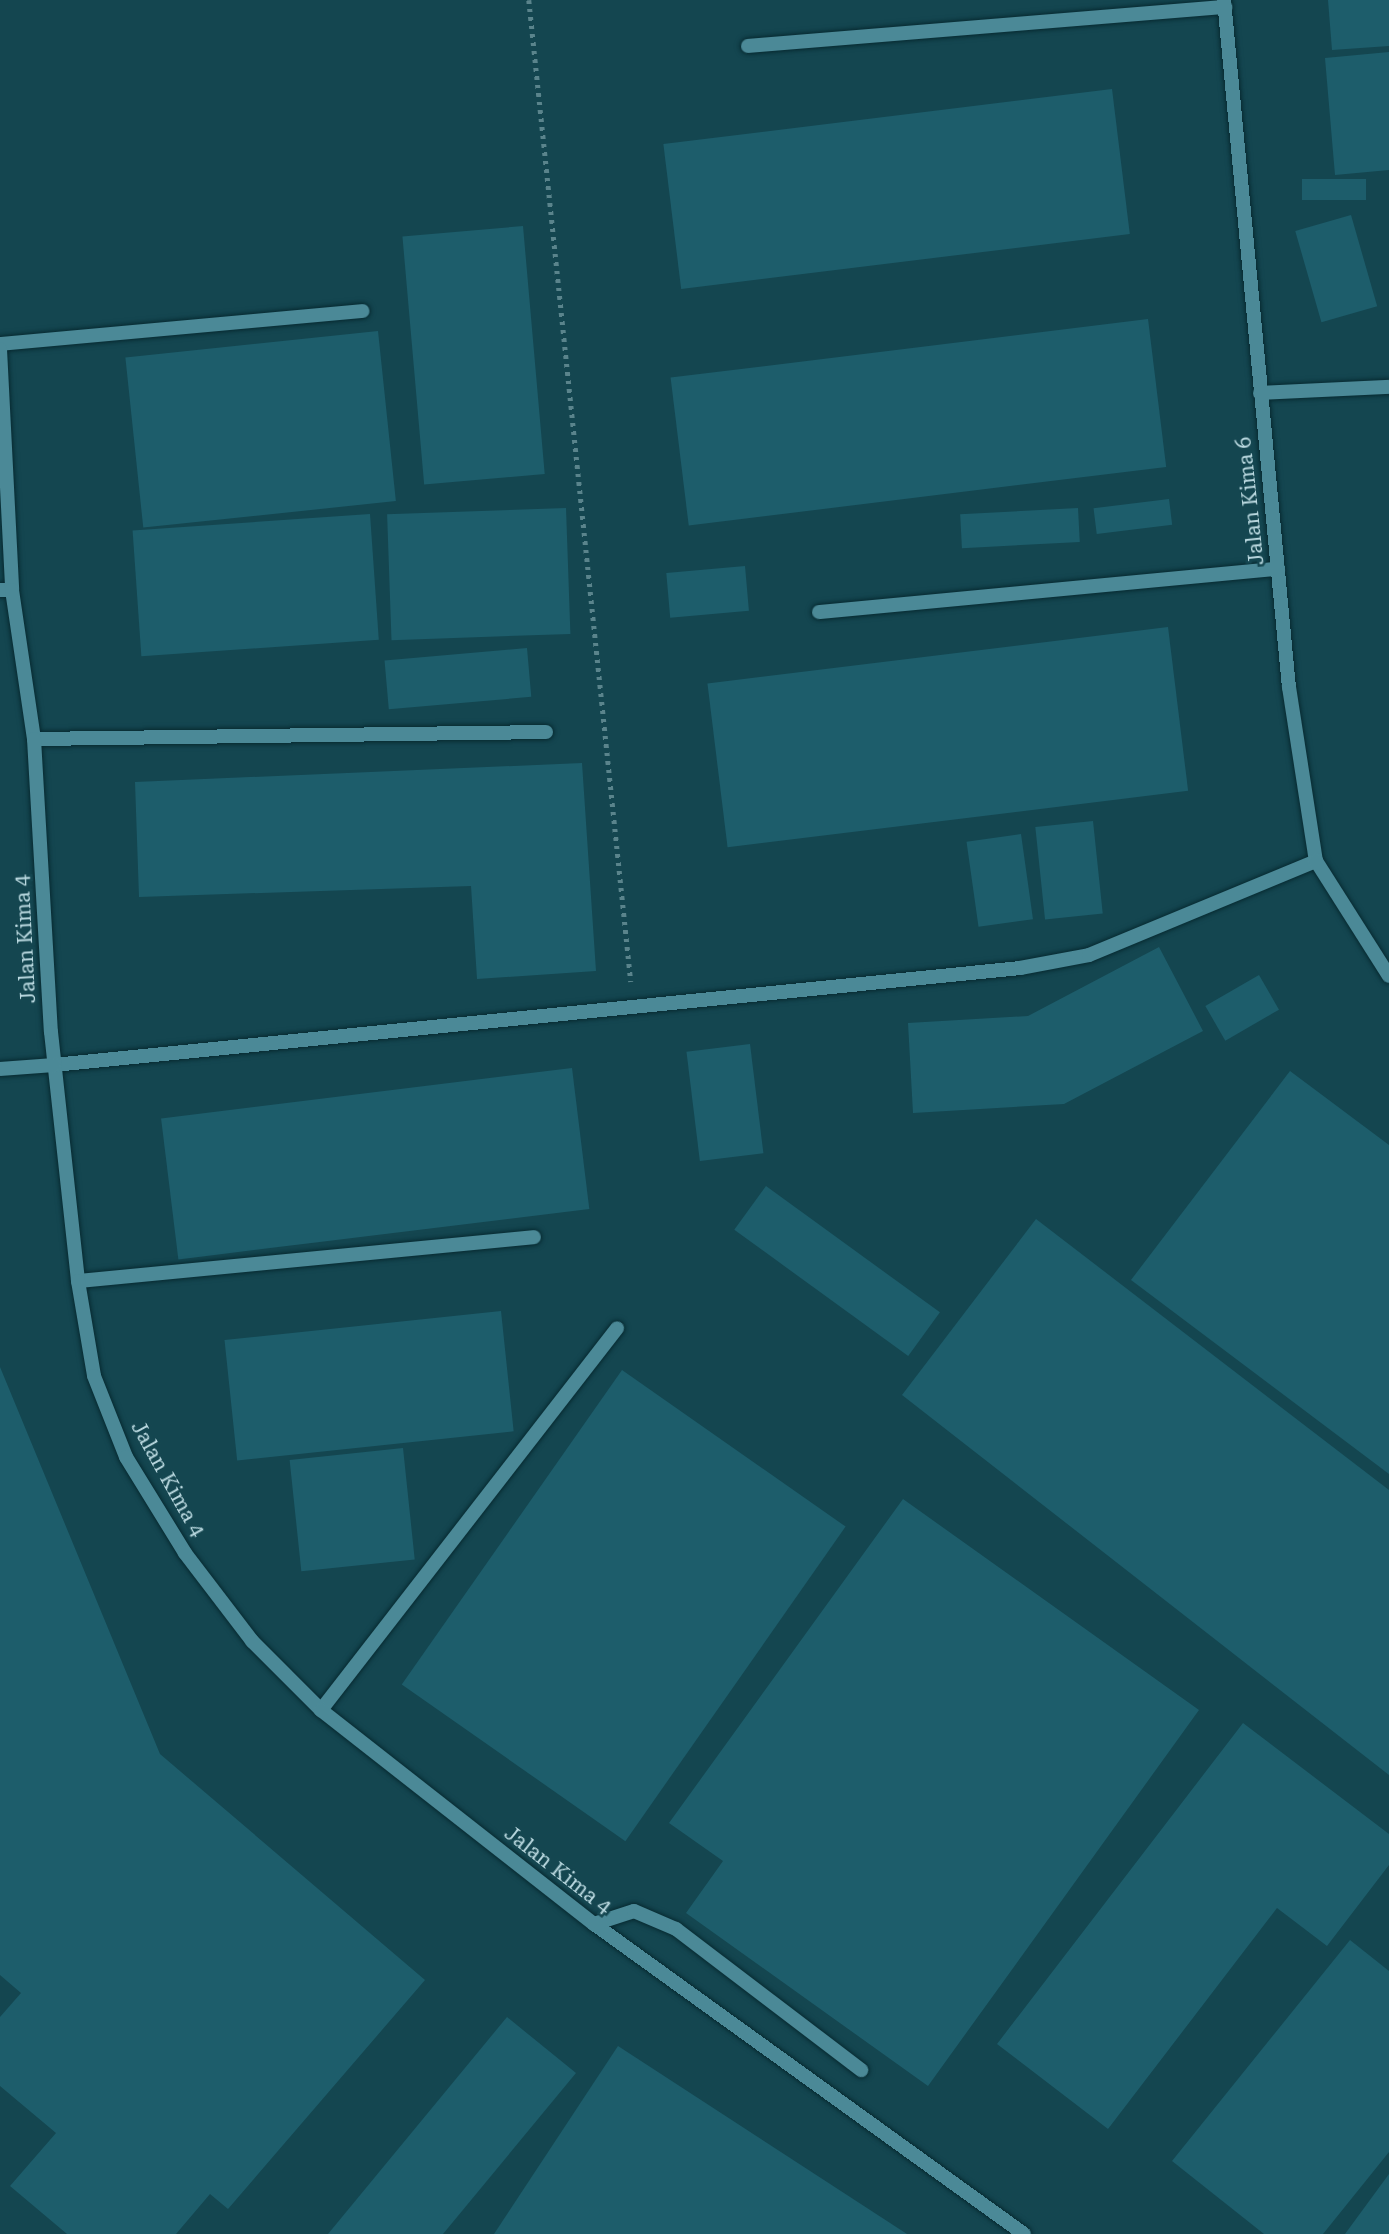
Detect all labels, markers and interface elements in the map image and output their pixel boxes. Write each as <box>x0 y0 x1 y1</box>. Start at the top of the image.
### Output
street label: Jalan Kima 6 <box>1231 436 1269 566</box>
street label: Jalan Kima 4 <box>9 874 41 1004</box>
street label: Jalan Kima 4 <box>126 1416 210 1542</box>
street label: Jalan Kima 4 <box>499 1820 617 1920</box>

